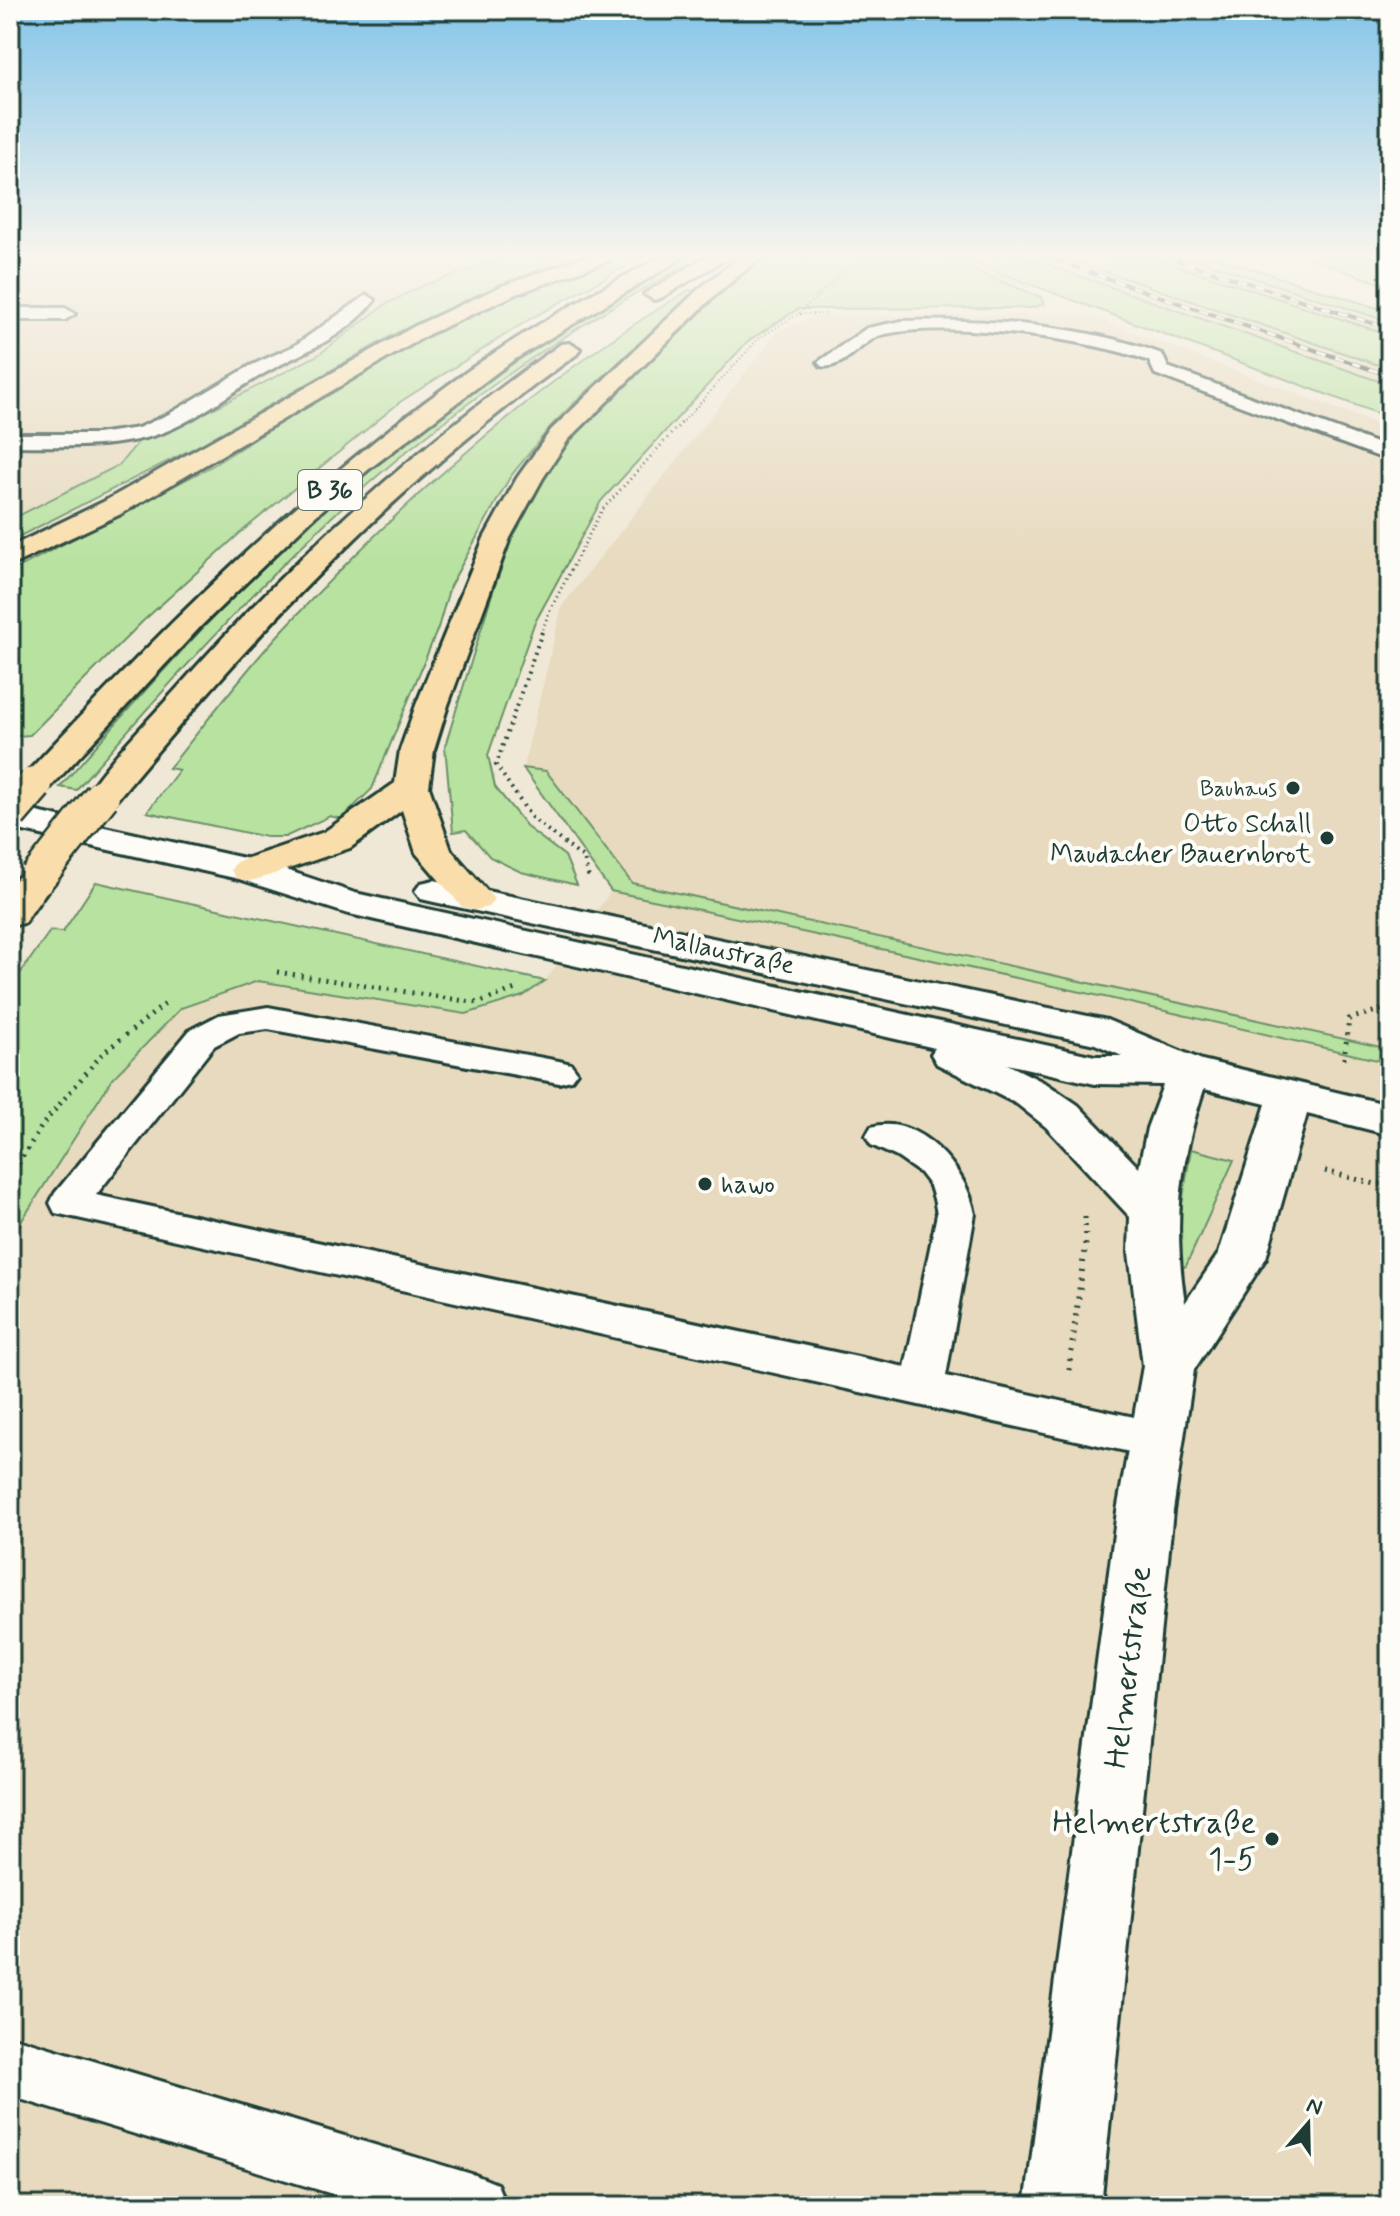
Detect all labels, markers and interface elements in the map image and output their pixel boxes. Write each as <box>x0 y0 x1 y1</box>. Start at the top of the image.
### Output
road number: B 36 <box>298 470 362 510</box>
place label: Bauhaus <box>1200 776 1277 804</box>
marker: Bauhaus <box>1284 779 1302 797</box>
place label: Otto Schall Maudacher Bauernbrot <box>1050 808 1311 872</box>
marker: Otto Schall Maudacher Bauernbrot <box>1318 829 1336 847</box>
street label: Mallaustraße <box>650 920 798 984</box>
place label: hawo <box>721 1169 775 1203</box>
marker: hawo <box>696 1175 714 1193</box>
street label: Helmertstraße <box>1096 1564 1162 1771</box>
place label: Helmertstraße 1-5 <box>1052 1802 1256 1881</box>
marker: Helmertstraße 1-5 <box>1263 1830 1281 1848</box>
north arrow <box>1268 2084 1348 2164</box>
text: N <box>1302 2091 1326 2123</box>

